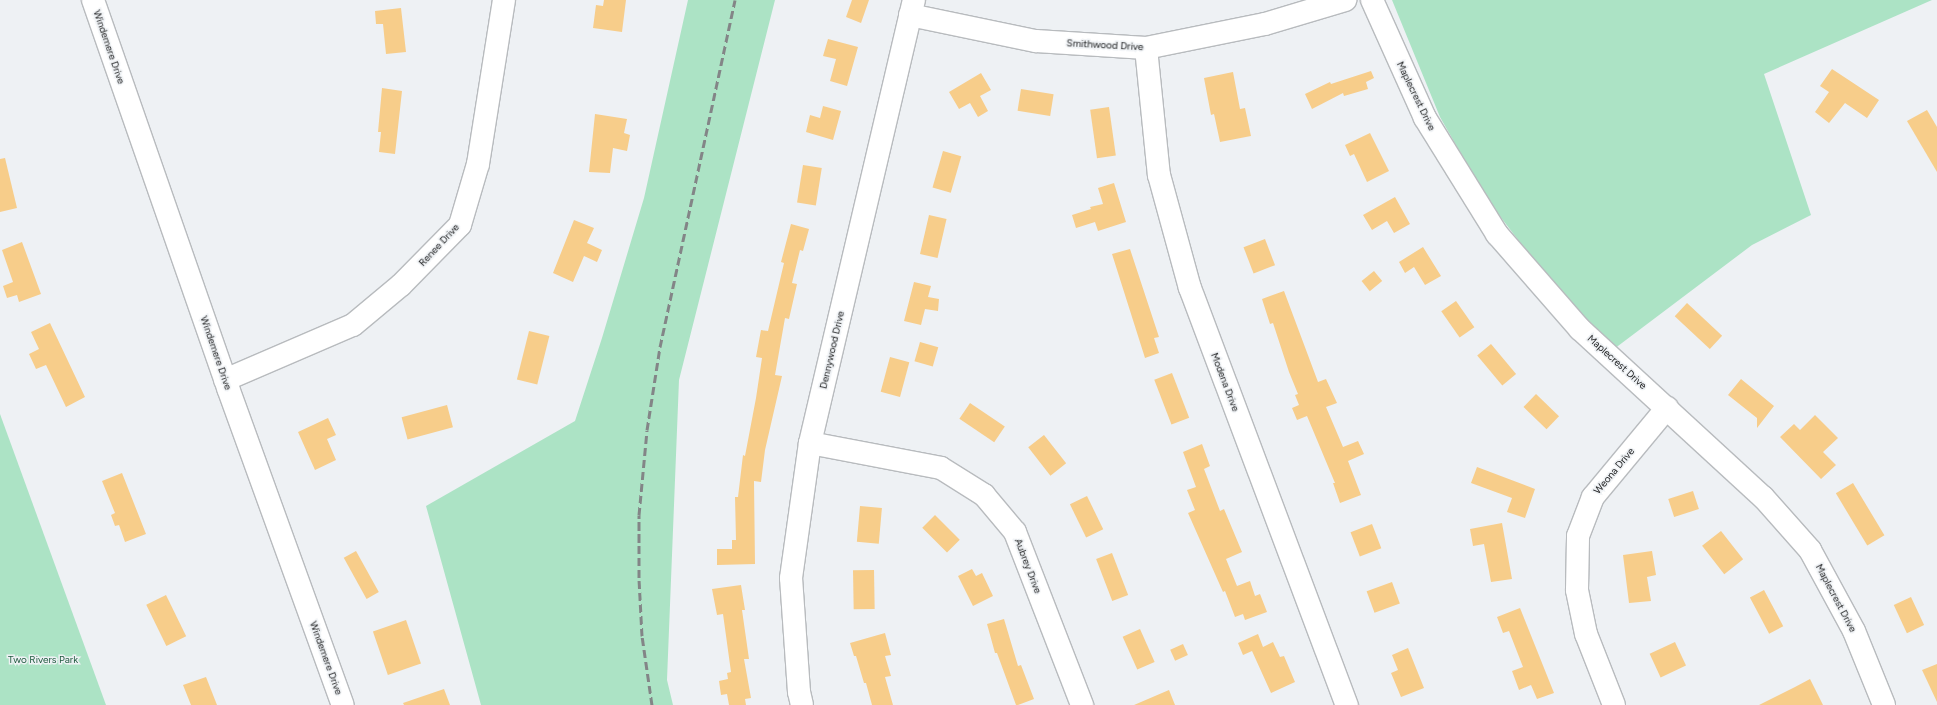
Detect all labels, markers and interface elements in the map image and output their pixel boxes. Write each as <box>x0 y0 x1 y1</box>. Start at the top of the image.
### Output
street label: Windemere Drive <box>91 9 127 85</box>
street label: Smithwood Drive <box>1066 37 1144 53</box>
street label: Maplecrest Drive <box>1394 59 1438 133</box>
street label: Renee Drive <box>416 221 462 269</box>
street label: Dennywood Drive <box>817 310 847 390</box>
street label: Windemere Drive <box>198 315 234 391</box>
street label: Maplecrest Drive <box>1585 332 1649 392</box>
street label: Modena Drive <box>1208 351 1242 413</box>
street label: Weona Drive <box>1591 445 1637 497</box>
street label: Aubrey Drive <box>1012 537 1044 595</box>
street label: Maplecrest Drive <box>1813 562 1859 634</box>
street label: Windemere Drive <box>307 620 345 696</box>
park label: Two Rivers Park <box>8 654 78 666</box>

